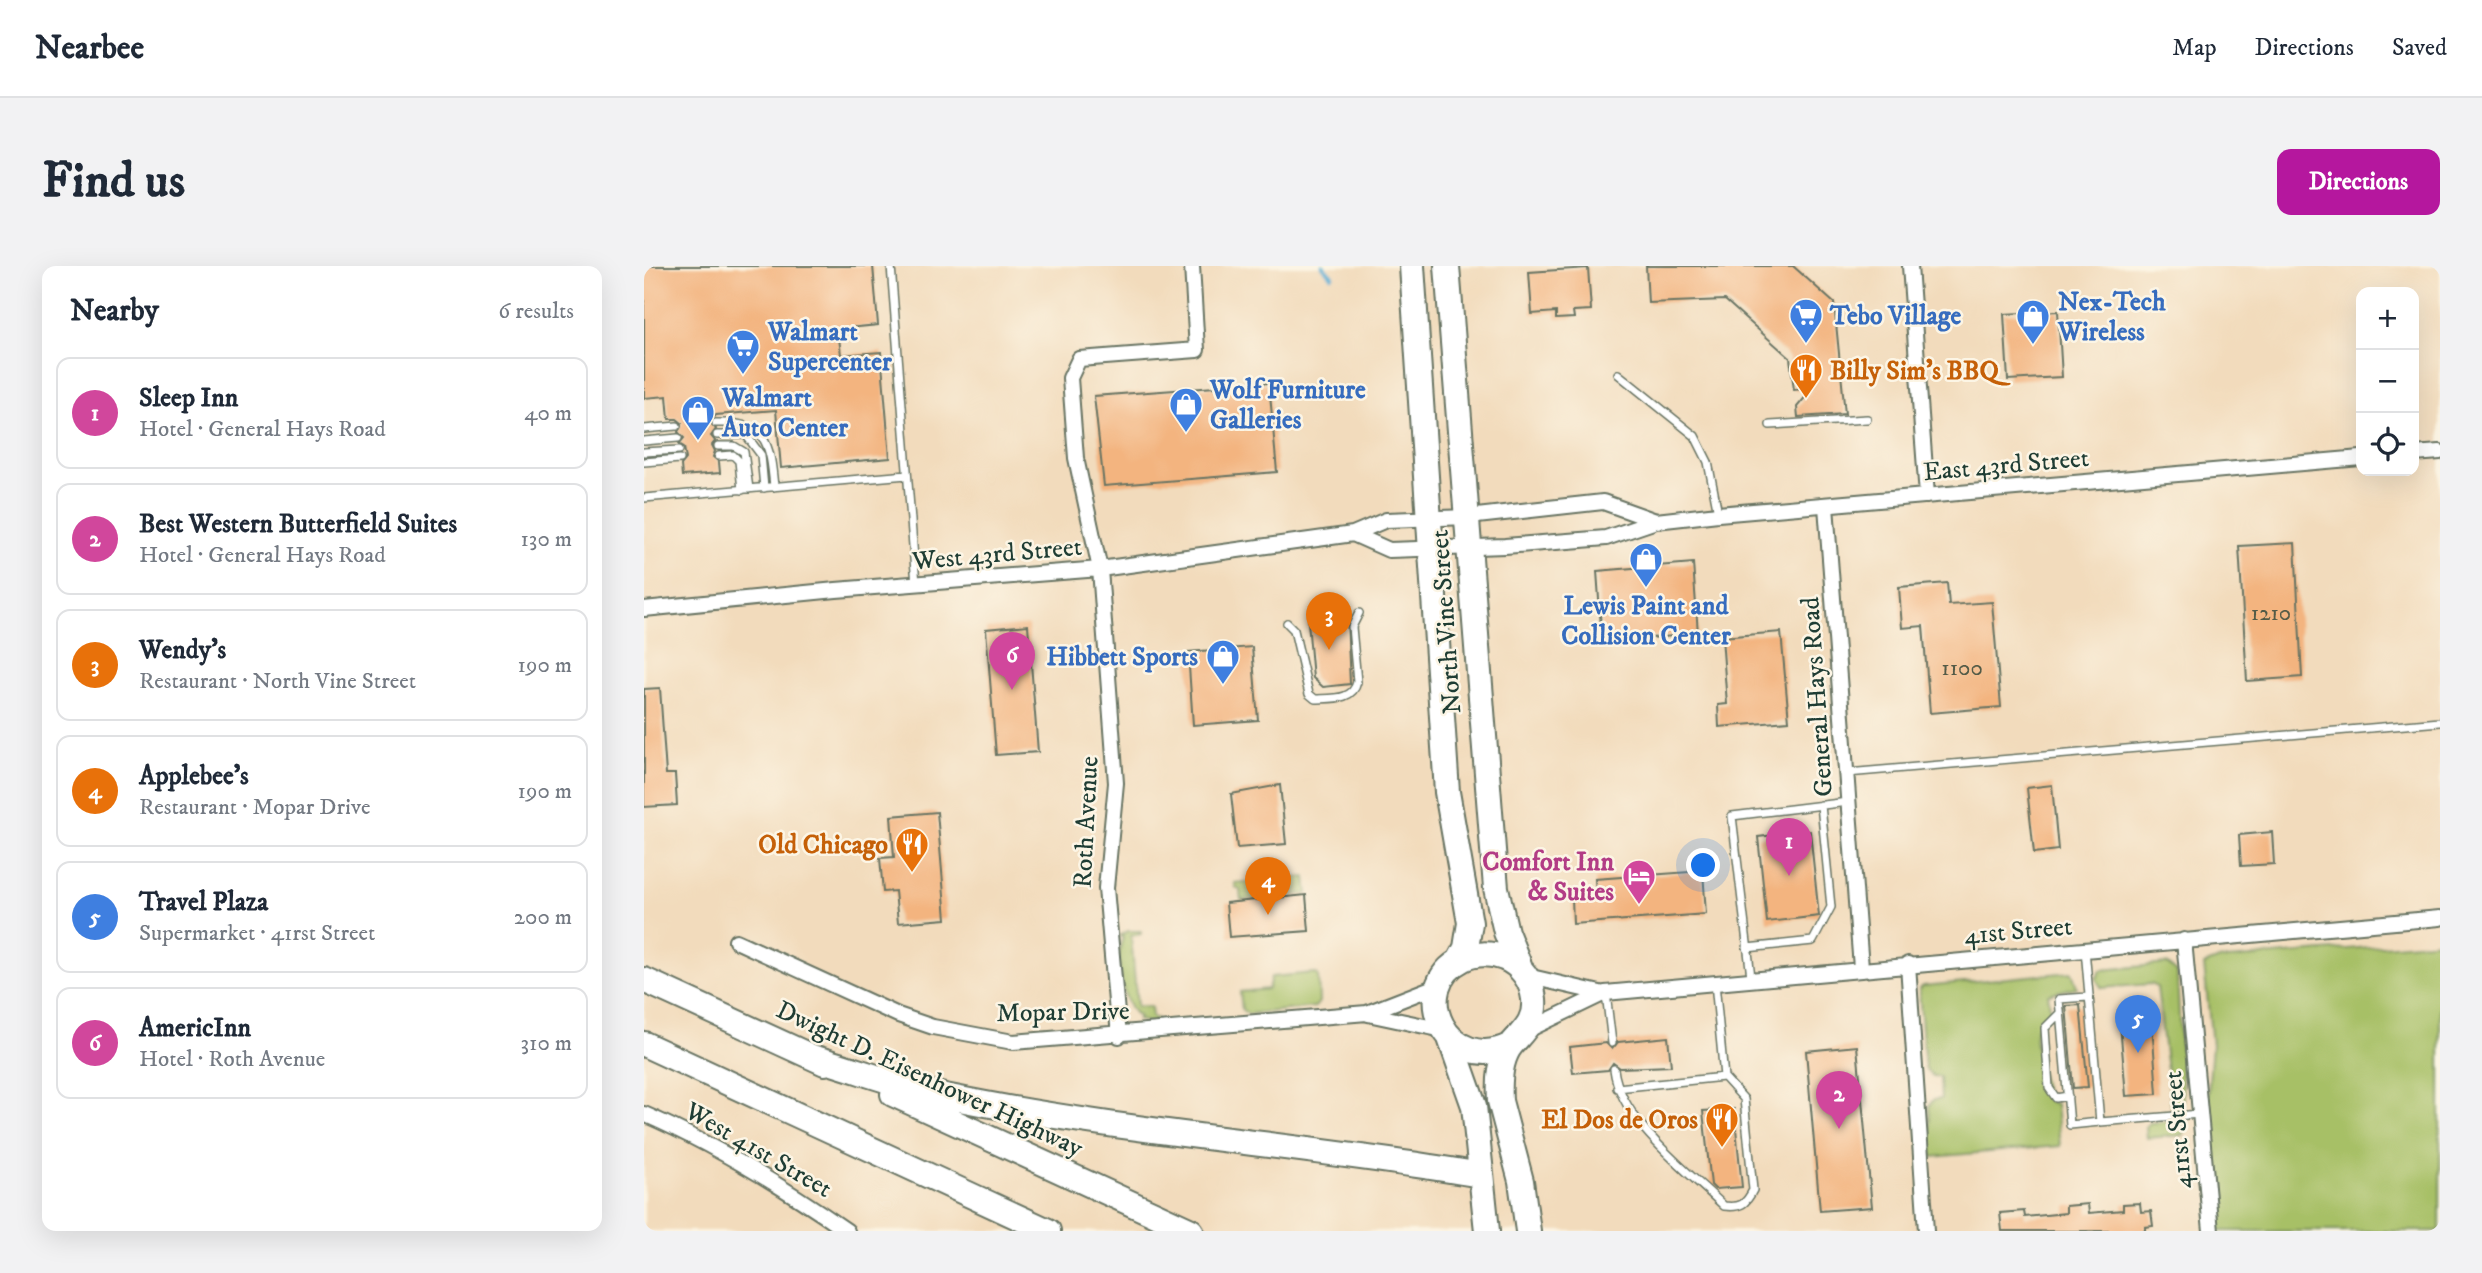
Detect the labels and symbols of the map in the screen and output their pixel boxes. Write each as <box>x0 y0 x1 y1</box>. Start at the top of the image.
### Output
place label: Nex-Tech Wireless <box>2057 286 2166 349</box>
supermarket icon: Tebo Village <box>1787 296 1825 345</box>
shop icon: Nex-Tech Wireless <box>2014 297 2052 346</box>
place label: Tebo Village <box>1829 300 1962 333</box>
place label: Walmart Supercenter <box>767 316 892 379</box>
supermarket icon: Walmart Supercenter <box>724 327 762 376</box>
restaurant icon: Billy Sim's BBQ <box>1787 351 1825 400</box>
place label: Billy Sim's BBQ <box>1830 355 2011 388</box>
place label: Wolf Furniture Galleries <box>1209 374 1366 437</box>
place label: Walmart Auto Center <box>721 382 848 445</box>
shop icon: Wolf Furniture Galleries <box>1167 385 1205 434</box>
shop icon: Walmart Auto Center <box>679 393 717 442</box>
street label: East 43rd Street <box>1922 442 2090 489</box>
street label: North Vine Street <box>1424 529 1469 715</box>
street label: West 43rd Street <box>910 531 1083 578</box>
shop icon: Lewis Paint and Collision Center <box>1627 540 1665 589</box>
place label: Lewis Paint and Collision Center <box>1561 590 1731 653</box>
pin: 3 <box>1306 592 1352 650</box>
street label: General Hays Road <box>1794 596 1841 798</box>
house number: 1210 <box>2251 599 2291 628</box>
pin: 6 <box>989 632 1035 690</box>
shop icon: Hibbett Sports <box>1204 637 1242 686</box>
place label: Hibbett Sports <box>1046 641 1198 674</box>
house number: 1100 <box>1941 654 1983 683</box>
street label: Roth Avenue <box>1067 755 1106 889</box>
pin: 1 <box>1766 818 1812 876</box>
restaurant icon: Old Chicago <box>893 825 931 874</box>
place label: Old Chicago <box>758 829 888 862</box>
place label: Comfort Inn & Suites <box>1482 846 1614 909</box>
your location <box>1686 848 1720 882</box>
pin: 4 <box>1245 857 1291 915</box>
hotel icon: Comfort Inn & Suites <box>1620 857 1658 906</box>
street label: 41st Street <box>1963 910 2074 953</box>
street label: Dwight D. Eisenhower Highway <box>771 994 1089 1165</box>
street label: Mopar Drive <box>996 995 1130 1030</box>
pin: 5 <box>2115 995 2161 1053</box>
street label: 41rst Street <box>2157 1070 2200 1190</box>
pin: 2 <box>1816 1071 1862 1129</box>
street label: West 41st Street <box>678 1094 838 1206</box>
restaurant icon: El Dos de Oros <box>1703 1100 1741 1149</box>
place label: El Dos de Oros <box>1541 1104 1698 1137</box>

